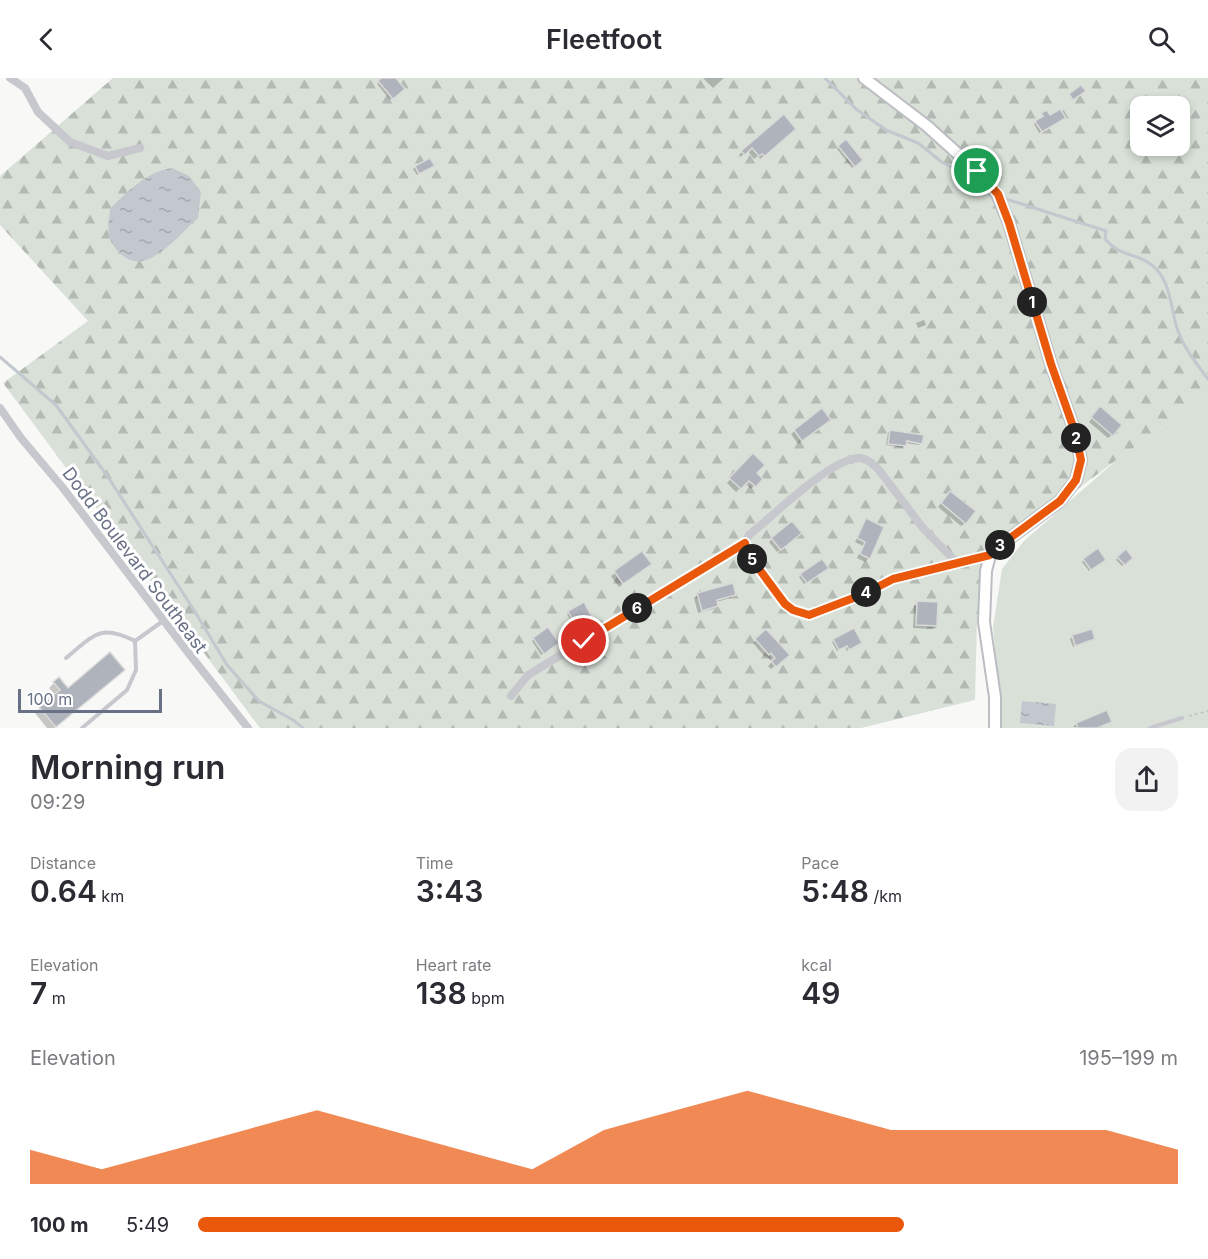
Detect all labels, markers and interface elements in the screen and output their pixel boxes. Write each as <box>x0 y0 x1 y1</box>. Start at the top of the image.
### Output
icon: back <box>30 23 63 56</box>
text: Fleetfoot <box>546 23 662 56</box>
icon: search <box>1145 23 1178 56</box>
map controls <box>1130 96 1190 156</box>
button: layers <box>1130 96 1190 156</box>
pin <box>951 145 1002 196</box>
icon: arrive <box>960 154 993 187</box>
pin: 1 <box>1017 287 1047 317</box>
text: 1 <box>1029 292 1035 312</box>
pin: 2 <box>1061 423 1091 453</box>
text: 2 <box>1071 428 1081 448</box>
street label: Dodd Boulevard Southeast <box>58 463 212 657</box>
pin: 3 <box>985 530 1015 560</box>
text: 3 <box>995 535 1005 555</box>
pin: 5 <box>737 544 767 574</box>
text: 5 <box>747 549 757 569</box>
pin: 4 <box>851 577 881 607</box>
text: 4 <box>861 582 871 602</box>
pin: 6 <box>622 593 652 623</box>
text: 6 <box>632 598 642 618</box>
pin <box>558 615 609 666</box>
icon: check <box>567 624 600 657</box>
scale bar <box>18 686 162 714</box>
text: 100 m <box>27 689 72 709</box>
text: Morning run <box>30 747 225 787</box>
button: share <box>1115 748 1178 811</box>
text: 09:29 <box>30 790 85 814</box>
text: Distance <box>30 853 96 873</box>
text: Time <box>416 853 453 873</box>
text: Pace <box>801 853 839 873</box>
text: 0.64 <box>30 873 97 909</box>
text: 3:43 <box>416 873 483 909</box>
text: 5:48 <box>801 873 869 909</box>
text: km <box>97 886 124 906</box>
text: /km <box>869 886 902 906</box>
text: Elevation <box>30 955 99 975</box>
text: Heart rate <box>416 955 491 975</box>
text: kcal <box>801 955 832 975</box>
text: 7 <box>30 975 47 1011</box>
text: 138 <box>416 975 467 1011</box>
text: 49 <box>801 975 841 1011</box>
text: m <box>47 988 66 1008</box>
text: bpm <box>467 988 505 1008</box>
text: Elevation <box>30 1046 116 1070</box>
text: 195–199 m <box>1079 1046 1178 1070</box>
text: 100 m <box>30 1213 89 1237</box>
text: 5:49 <box>126 1213 169 1237</box>

